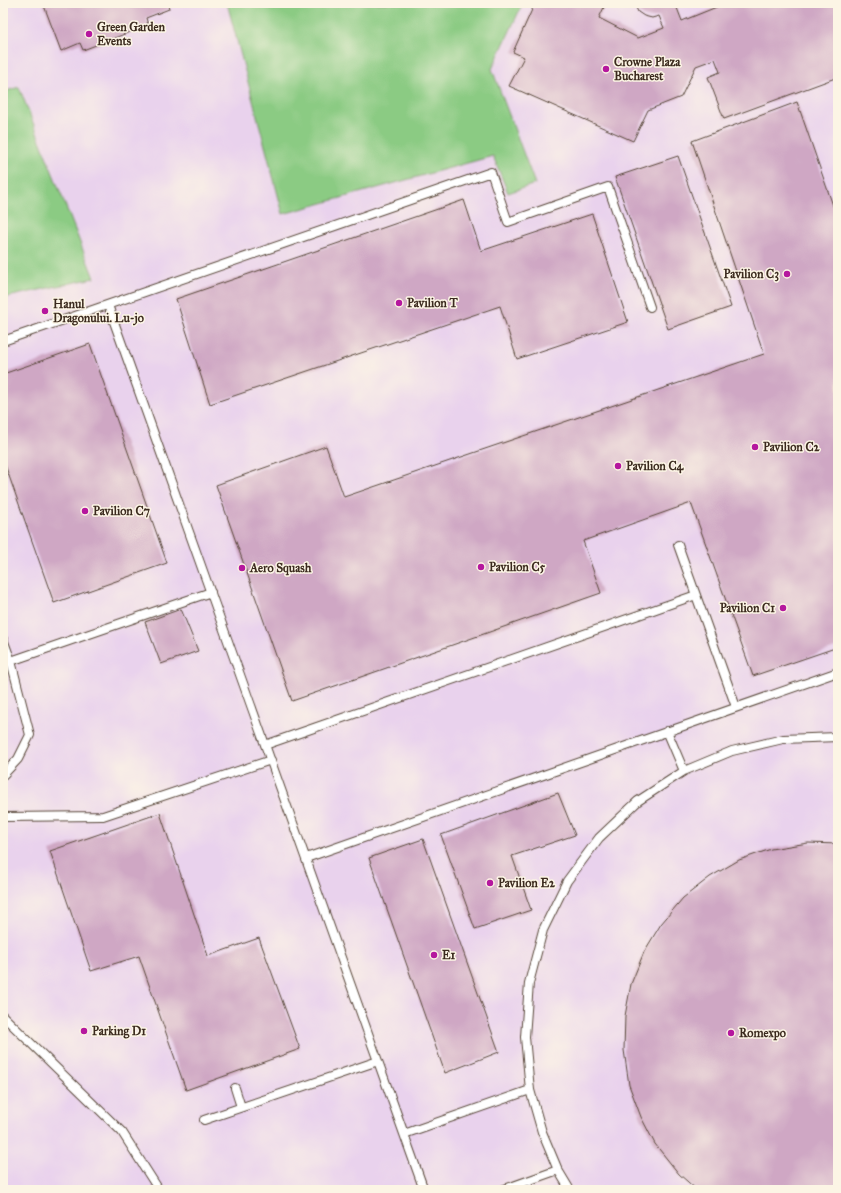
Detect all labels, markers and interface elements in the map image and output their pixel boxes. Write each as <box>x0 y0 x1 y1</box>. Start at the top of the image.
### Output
place label: Green Garden Events <box>97 20 166 48</box>
marker: Green Garden Events <box>84 29 94 39</box>
place label: Crowne Plaza Bucharest <box>614 55 681 83</box>
marker: Crowne Plaza Bucharest <box>601 64 611 74</box>
place label: Pavilion C3 <box>724 267 779 282</box>
marker: Pavilion C3 <box>782 269 792 279</box>
place label: Pavilion T <box>407 296 458 310</box>
place label: Hanul Dragonului. Lu-jo <box>53 297 144 326</box>
marker: Pavilion T <box>394 298 404 308</box>
marker: Hanul Dragonului. Lu-jo <box>40 306 50 316</box>
place label: Pavilion C2 <box>763 440 821 454</box>
marker: Pavilion C2 <box>750 442 760 452</box>
place label: Pavilion C4 <box>626 459 685 474</box>
marker: Pavilion C4 <box>613 461 623 471</box>
place label: Pavilion C7 <box>93 504 151 518</box>
marker: Pavilion C7 <box>80 506 90 516</box>
place label: Pavilion C5 <box>489 560 546 574</box>
place label: Aero Squash <box>249 561 312 576</box>
marker: Pavilion C5 <box>476 562 486 572</box>
marker: Aero Squash <box>237 563 247 573</box>
place label: Pavilion C1 <box>720 601 775 615</box>
marker: Pavilion C1 <box>778 603 788 613</box>
place label: Pavilion E2 <box>498 876 556 890</box>
marker: Pavilion E2 <box>485 878 495 888</box>
place label: E1 <box>442 948 456 962</box>
marker: E1 <box>429 950 439 960</box>
place label: Parking D1 <box>92 1024 146 1039</box>
marker: Parking D1 <box>79 1026 89 1036</box>
place label: Romexpo <box>739 1026 786 1041</box>
marker: Romexpo <box>726 1028 736 1038</box>

